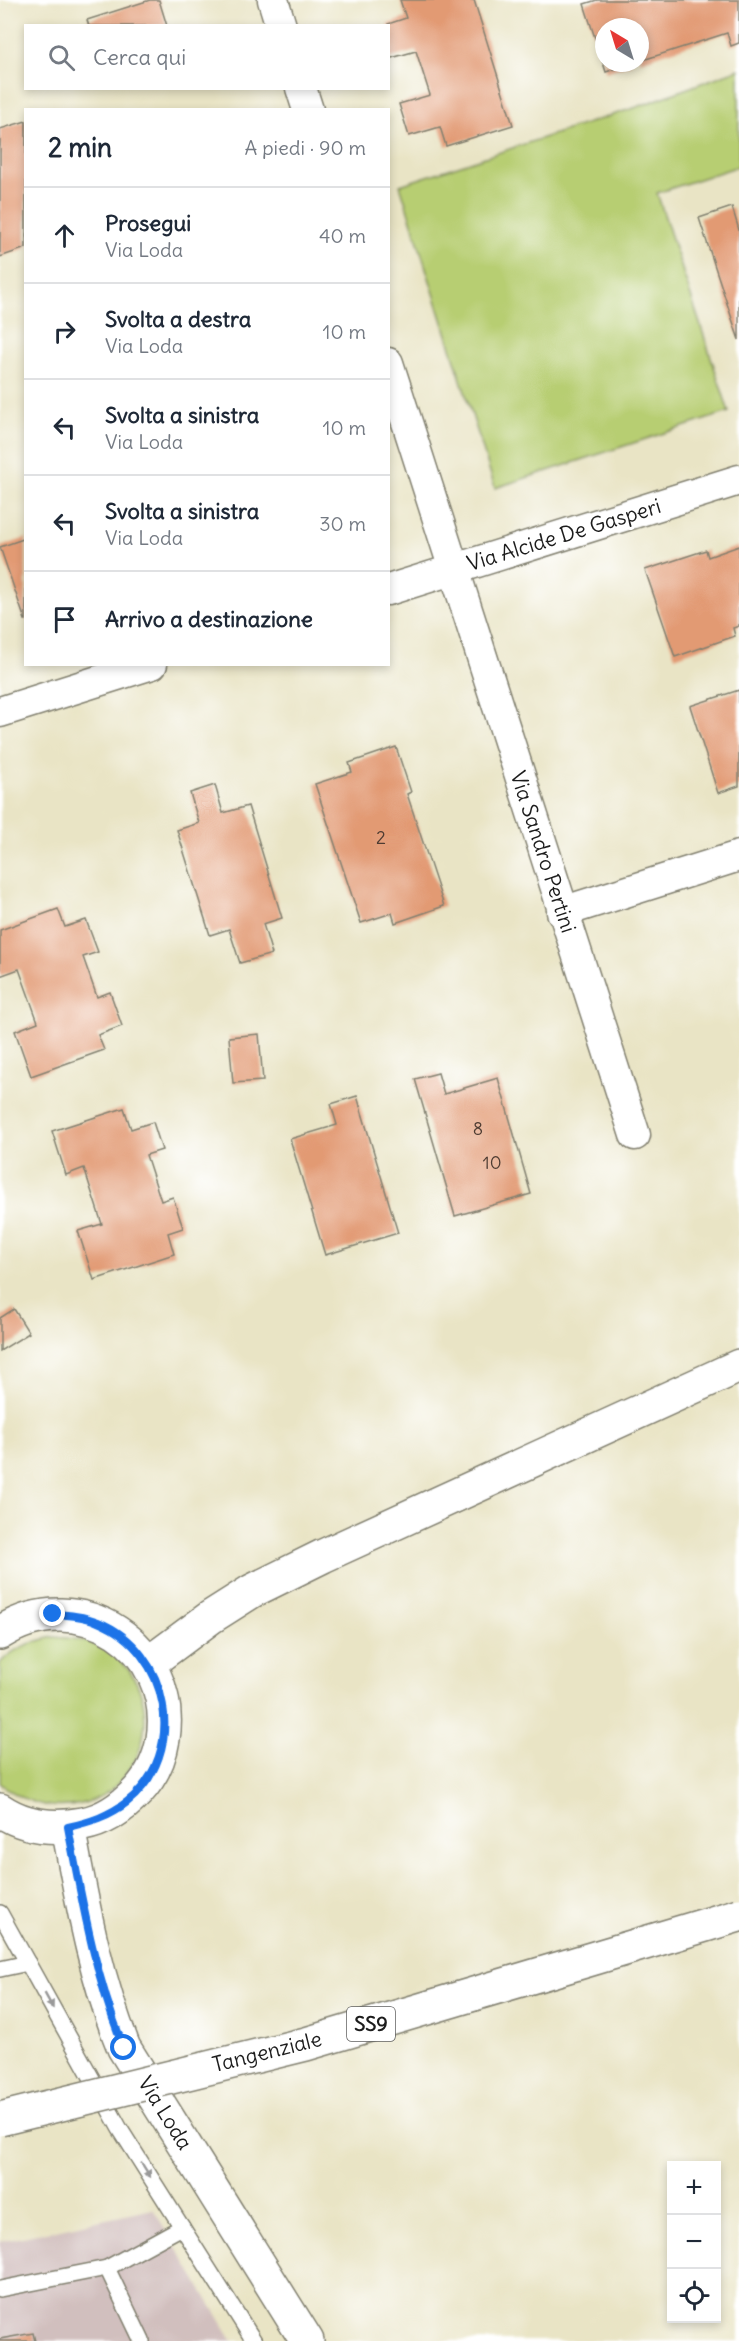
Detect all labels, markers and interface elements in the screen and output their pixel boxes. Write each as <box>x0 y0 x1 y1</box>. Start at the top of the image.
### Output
north arrow <box>595 18 649 72</box>
search box <box>24 24 390 90</box>
icon: search <box>45 41 78 74</box>
text: Cerca qui <box>93 43 186 71</box>
text: 2 min <box>48 131 112 164</box>
text: A piedi · 90 m <box>245 135 366 160</box>
text: Prosegui <box>105 209 191 237</box>
icon: ahead <box>48 219 81 252</box>
text: 40 m <box>319 223 366 248</box>
text: Via Loda <box>105 237 183 262</box>
text: Svolta a destra <box>105 305 251 333</box>
icon: right <box>48 315 81 348</box>
text: 10 m <box>323 319 366 344</box>
text: Via Loda <box>105 333 183 358</box>
text: Svolta a sinistra <box>105 401 259 429</box>
icon: left <box>48 411 81 444</box>
text: 10 m <box>323 415 366 440</box>
text: Via Loda <box>105 429 183 454</box>
street label: Via Alcide De Gasperi <box>464 492 664 577</box>
text: Svolta a sinistra <box>105 497 259 525</box>
icon: left <box>48 507 81 540</box>
text: 30 m <box>319 511 366 536</box>
text: Via Loda <box>105 525 183 550</box>
icon: arrive <box>48 603 81 636</box>
text: Arrivo a destinazione <box>105 605 313 633</box>
street label: Via Sandro Pertini <box>505 768 582 936</box>
house number: 2 <box>376 826 386 849</box>
house number: 8 <box>473 1117 483 1140</box>
house number: 10 <box>483 1151 502 1174</box>
route end <box>39 1600 65 1626</box>
one-way arrow <box>44 1993 54 2010</box>
road number: SS9 <box>347 2007 395 2041</box>
street label: Tangenziale <box>209 2025 324 2078</box>
route start <box>110 2034 136 2060</box>
street label: Via Loda <box>132 2071 199 2155</box>
map controls <box>667 2161 721 2323</box>
button: + <box>667 2161 721 2215</box>
one-way arrow <box>141 2162 152 2178</box>
button: − <box>667 2215 721 2269</box>
button: locate <box>667 2269 721 2323</box>

